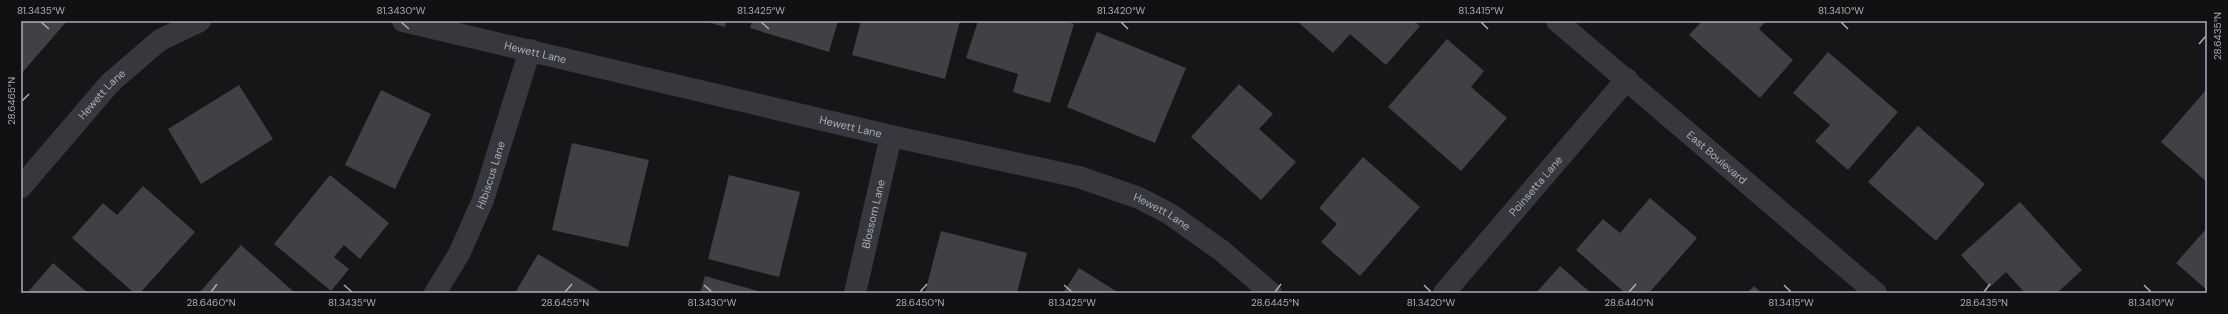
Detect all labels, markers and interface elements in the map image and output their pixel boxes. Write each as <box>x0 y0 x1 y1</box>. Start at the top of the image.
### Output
text: 81.3435°W <box>17 4 65 17</box>
text: 81.3430°W <box>377 4 426 17</box>
text: 81.3425°W <box>737 4 785 17</box>
text: 81.3420°W <box>1097 4 1146 17</box>
text: 81.3415°W <box>1458 4 1504 17</box>
text: 81.3410°W <box>1818 4 1864 17</box>
text: 28.6435°N <box>2211 12 2224 60</box>
street label: Hewett Lane <box>503 38 568 66</box>
street label: Hewett Lane <box>75 66 128 122</box>
text: 28.6465°N <box>5 77 18 125</box>
street label: Hewett Lane <box>818 112 883 141</box>
street label: East Boulevard <box>1684 128 1750 187</box>
street label: Hibiscus Lane <box>473 139 508 211</box>
street label: Poinsetta Lane <box>1506 153 1565 219</box>
street label: Blossom Lane <box>858 178 888 250</box>
street label: Hewett Lane <box>1132 190 1193 233</box>
text: 28.6460°N <box>186 296 236 309</box>
text: 81.3435°W <box>328 296 376 309</box>
text: 28.6455°N <box>541 296 589 309</box>
text: 81.3430°W <box>688 296 737 309</box>
text: 28.6450°N <box>896 296 945 309</box>
text: 81.3425°W <box>1048 296 1096 309</box>
text: 28.6445°N <box>1251 296 1299 309</box>
text: 81.3420°W <box>1407 296 1456 309</box>
text: 28.6440°N <box>1605 296 1654 309</box>
text: 81.3415°W <box>1768 296 1814 309</box>
text: 28.6435°N <box>1960 296 2008 309</box>
text: 81.3410°W <box>2128 296 2174 309</box>

